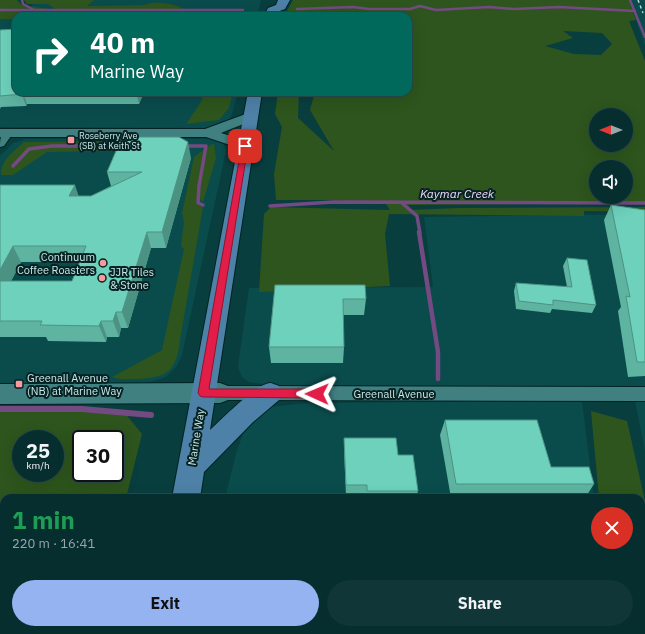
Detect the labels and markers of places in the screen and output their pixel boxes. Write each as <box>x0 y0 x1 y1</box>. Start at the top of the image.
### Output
pin <box>228 129 262 163</box>
place label: Roseberry Ave (SB) at Keith St <box>79 130 140 151</box>
marker: Roseberry Ave (SB) at Keith St <box>66 135 76 145</box>
place label: Continuum Coffee Roasters <box>17 250 95 277</box>
marker: Continuum Coffee Roasters <box>98 258 108 268</box>
place label: JJR Tiles & Stone <box>110 265 154 292</box>
marker: JJR Tiles & Stone <box>97 273 107 283</box>
place label: Greenall Avenue (NB) at Marine Way <box>27 371 122 398</box>
marker: Greenall Avenue (NB) at Marine Way <box>14 379 24 389</box>

